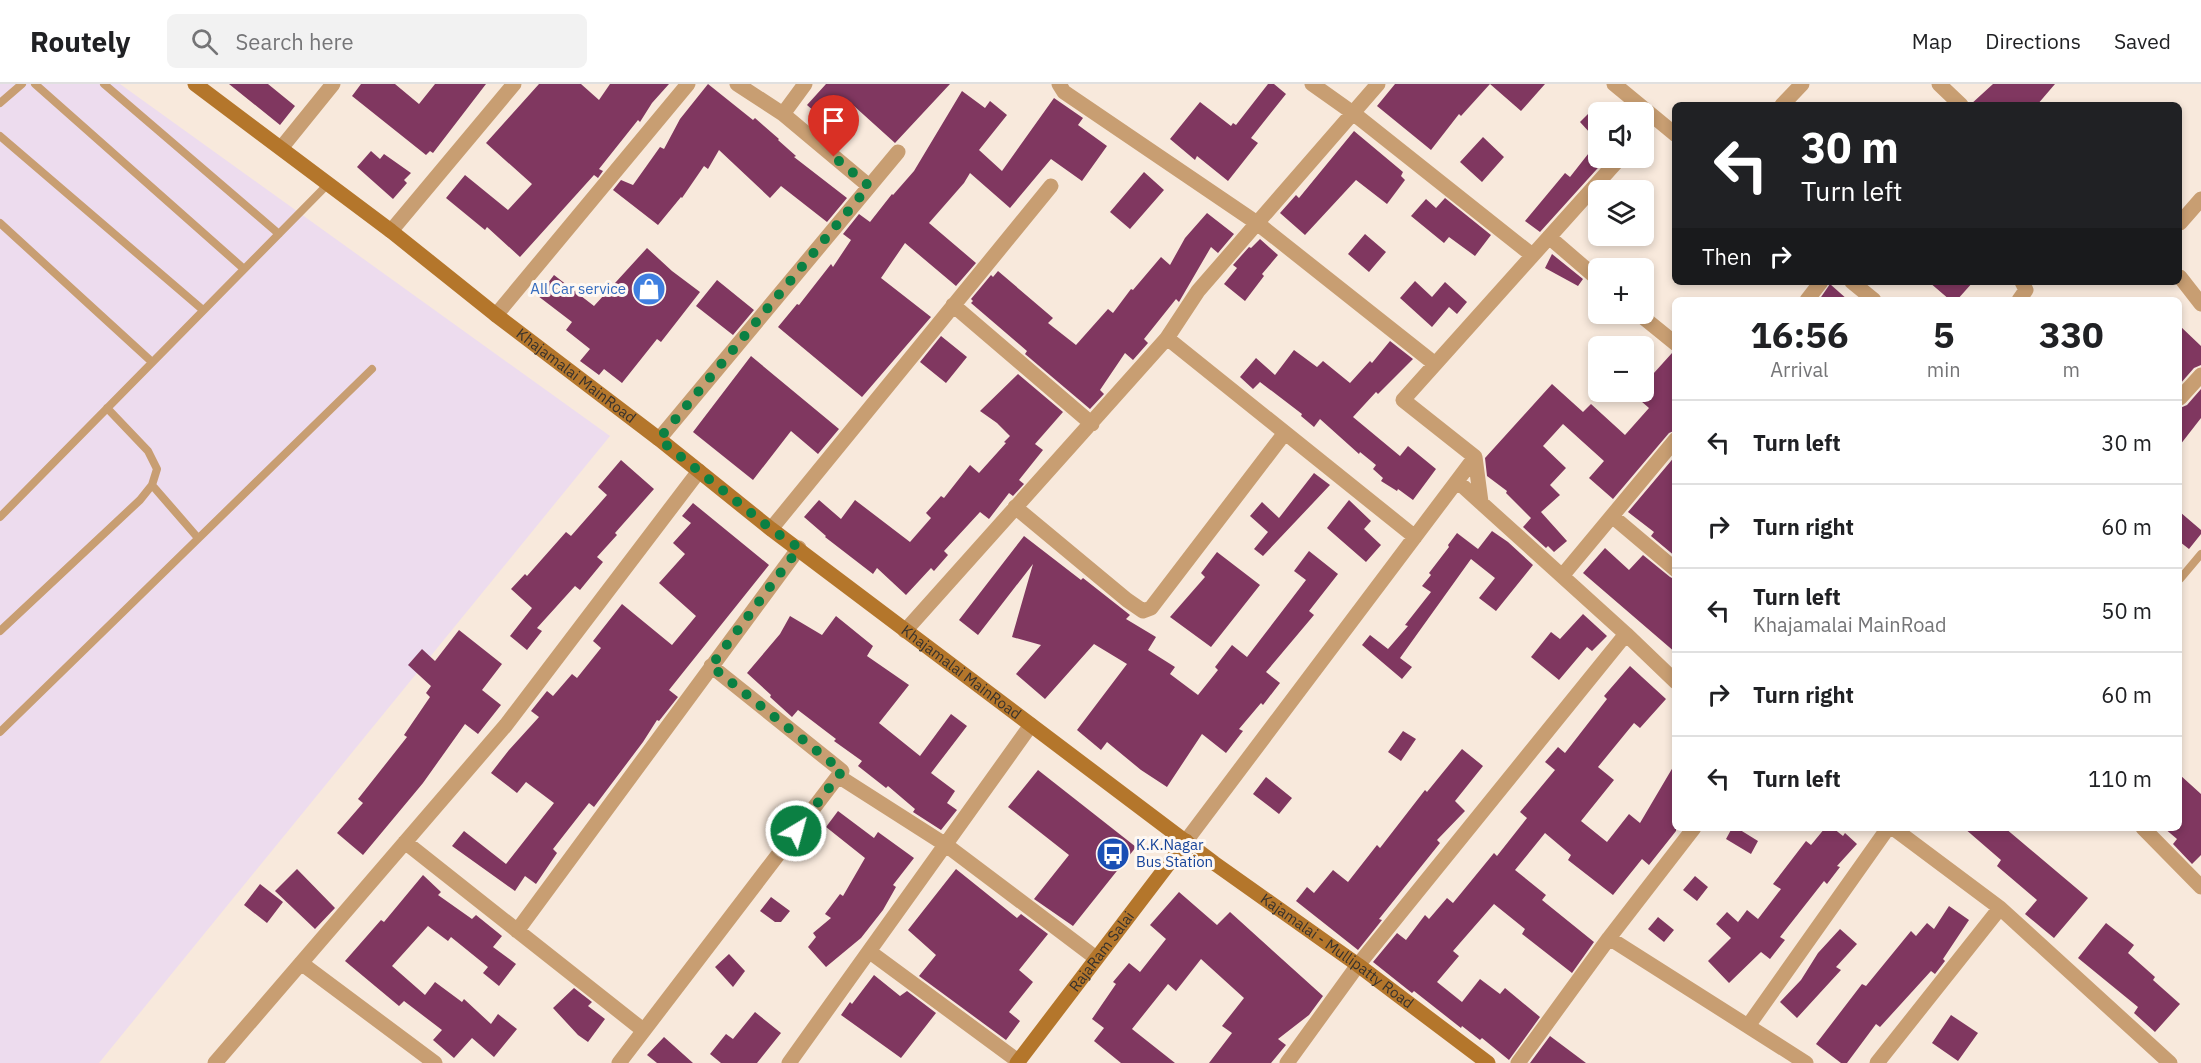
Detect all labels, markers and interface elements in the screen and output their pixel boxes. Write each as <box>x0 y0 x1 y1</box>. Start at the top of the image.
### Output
search box <box>167 14 587 68</box>
text: Routely <box>30 23 131 60</box>
icon: search <box>188 25 221 58</box>
text: Search here <box>236 27 354 56</box>
text: Map <box>1912 27 1952 55</box>
text: Directions <box>1985 27 2081 55</box>
text: Saved <box>2114 27 2171 55</box>
pin <box>808 95 859 157</box>
map controls <box>1588 102 1654 402</box>
button: sound <box>1588 102 1654 168</box>
icon: arrive <box>817 104 850 137</box>
text: 30 m <box>1801 120 1899 175</box>
icon: left <box>1702 126 1780 204</box>
text: Turn left <box>1801 173 1902 208</box>
button: layers <box>1588 180 1654 246</box>
icon: right <box>1764 240 1797 273</box>
text: Then <box>1702 242 1752 271</box>
button: + <box>1588 258 1654 324</box>
shop icon: All Car service <box>631 271 667 307</box>
place label: All Car service <box>530 279 626 298</box>
text: 16:56 <box>1750 311 1849 358</box>
text: 5 <box>1933 311 1955 358</box>
text: 330 <box>2039 311 2104 358</box>
street label: Khajamalai MainRoad <box>513 324 640 427</box>
button: − <box>1588 336 1654 402</box>
text: Arrival <box>1770 356 1829 383</box>
text: min <box>1927 356 1961 383</box>
text: m <box>2063 356 2080 383</box>
icon: left <box>1702 426 1735 459</box>
text: Turn left <box>1753 428 1841 457</box>
text: 30 m <box>2101 428 2152 457</box>
icon: right <box>1702 510 1735 543</box>
text: Turn right <box>1753 512 1854 541</box>
text: 60 m <box>2101 512 2152 541</box>
text: Turn left <box>1753 582 1841 611</box>
icon: left <box>1702 594 1735 627</box>
text: 50 m <box>2101 596 2152 625</box>
text: Khajamalai MainRoad <box>1753 611 1947 638</box>
street label: Khajamalai MainRoad <box>898 621 1025 723</box>
icon: right <box>1702 678 1735 711</box>
text: Turn right <box>1753 680 1854 709</box>
text: 60 m <box>2101 680 2152 709</box>
icon: left <box>1702 762 1735 795</box>
text: Turn left <box>1753 764 1841 793</box>
text: 110 m <box>2088 764 2152 793</box>
position arrow <box>764 799 828 863</box>
place label: K.K.Nagar Bus Station <box>1136 835 1213 871</box>
bus stop icon: K.K.Nagar Bus Station <box>1095 836 1131 872</box>
street label: Kajamalai - Mullipatty Road <box>1257 889 1418 1013</box>
street label: RajaRam Salai <box>1065 907 1138 995</box>

